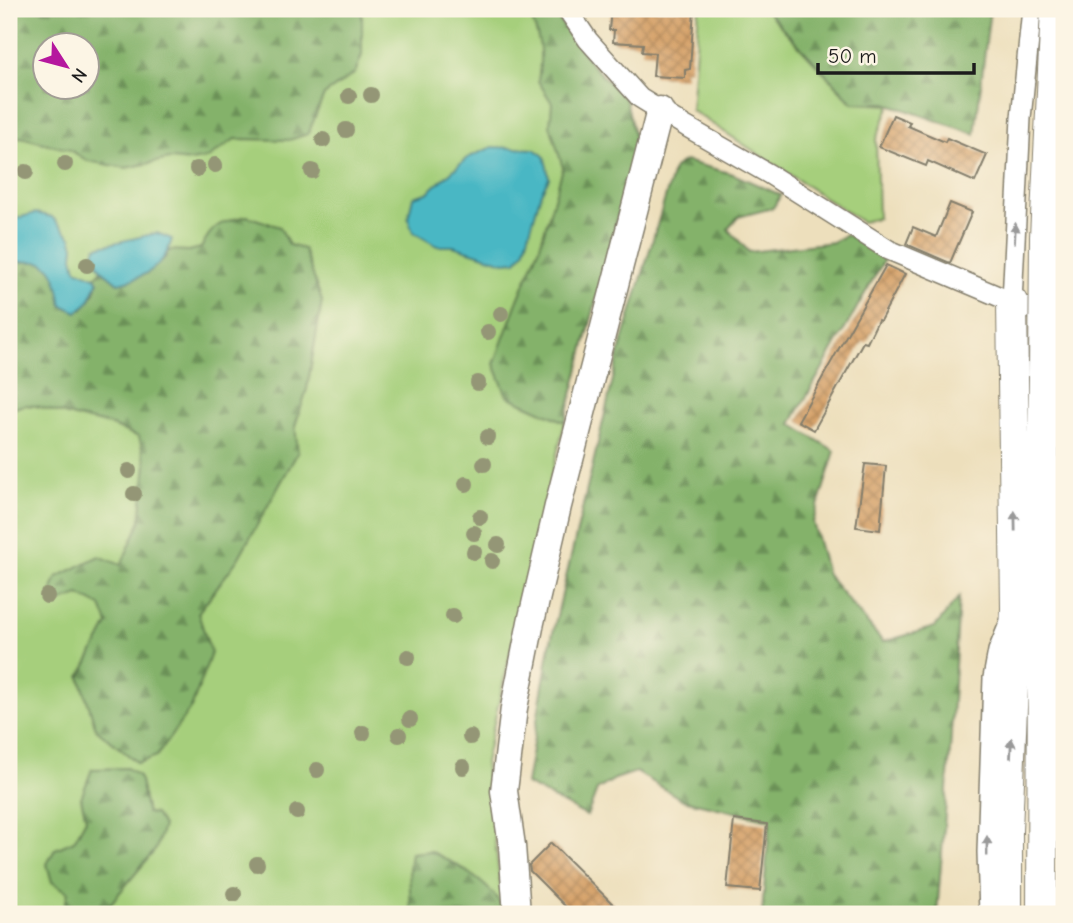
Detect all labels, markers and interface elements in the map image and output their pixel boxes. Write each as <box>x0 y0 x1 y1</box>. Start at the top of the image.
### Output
north arrow <box>32 32 102 102</box>
scale bar <box>818 32 973 76</box>
text: 50 m <box>828 44 877 68</box>
text: N <box>66 64 91 87</box>
one-way arrow <box>1010 222 1021 244</box>
one-way arrow <box>1009 509 1021 531</box>
one-way arrow <box>1005 737 1016 759</box>
one-way arrow <box>981 835 993 857</box>

